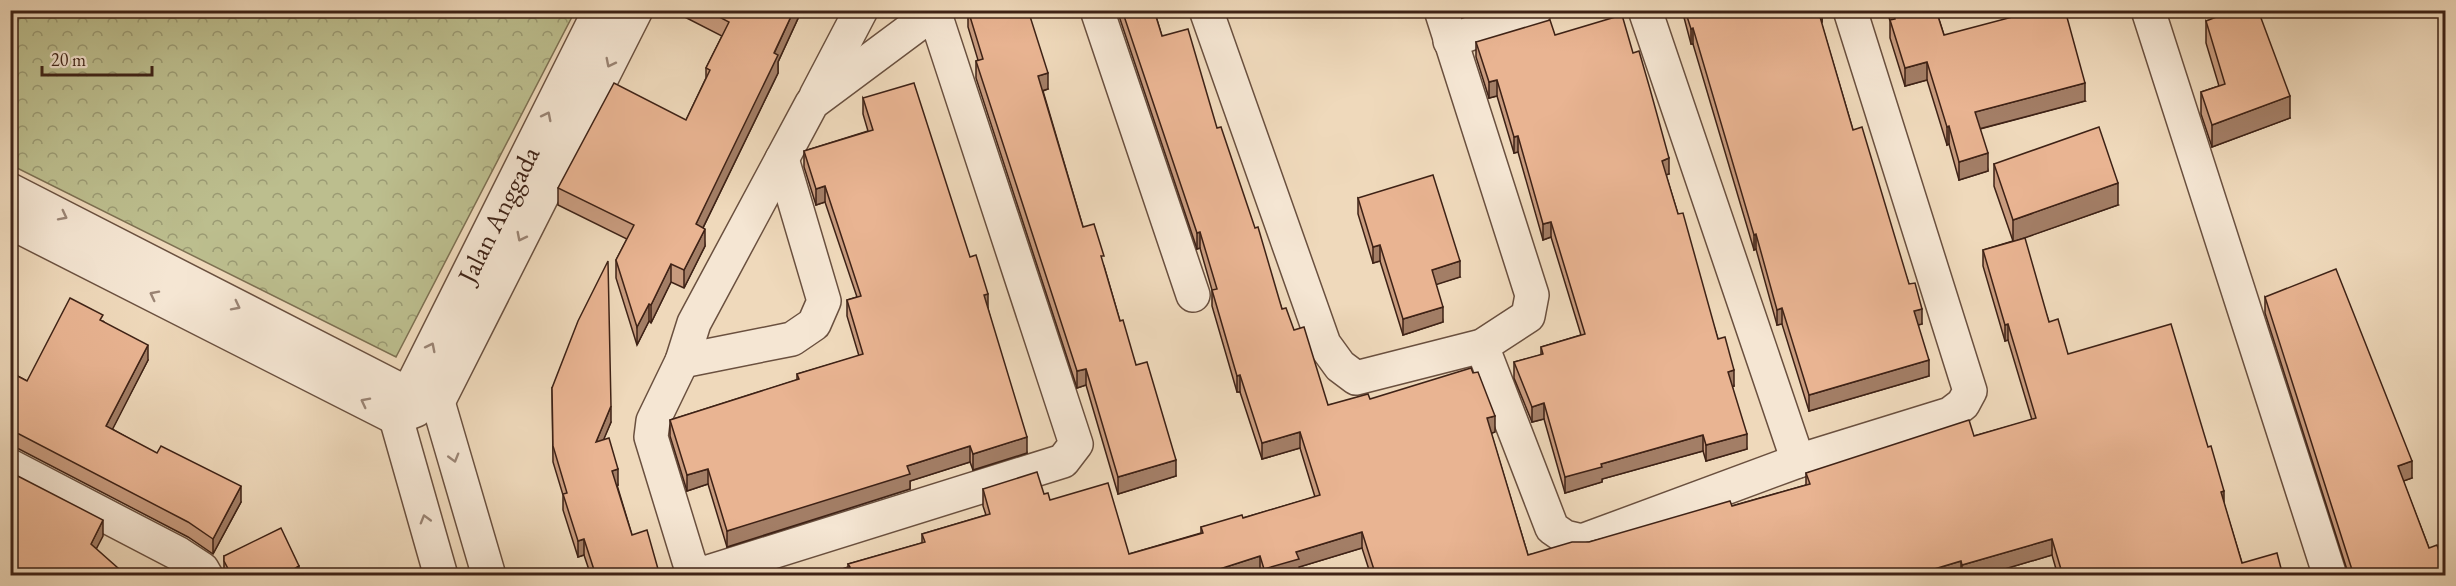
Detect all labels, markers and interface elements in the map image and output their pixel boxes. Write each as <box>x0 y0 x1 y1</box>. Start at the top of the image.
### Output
scale bar <box>42 39 152 77</box>
text: 20 m <box>51 48 86 71</box>
one-way arrow <box>605 56 617 67</box>
one-way arrow <box>540 112 551 123</box>
street label: Jalan Anggada <box>448 140 547 290</box>
one-way arrow <box>56 209 67 221</box>
one-way arrow <box>517 230 529 241</box>
one-way arrow <box>149 291 160 302</box>
one-way arrow <box>230 298 241 310</box>
one-way arrow <box>424 342 435 353</box>
one-way arrow <box>360 398 371 410</box>
one-way arrow <box>447 452 459 463</box>
one-way arrow <box>420 514 432 525</box>

